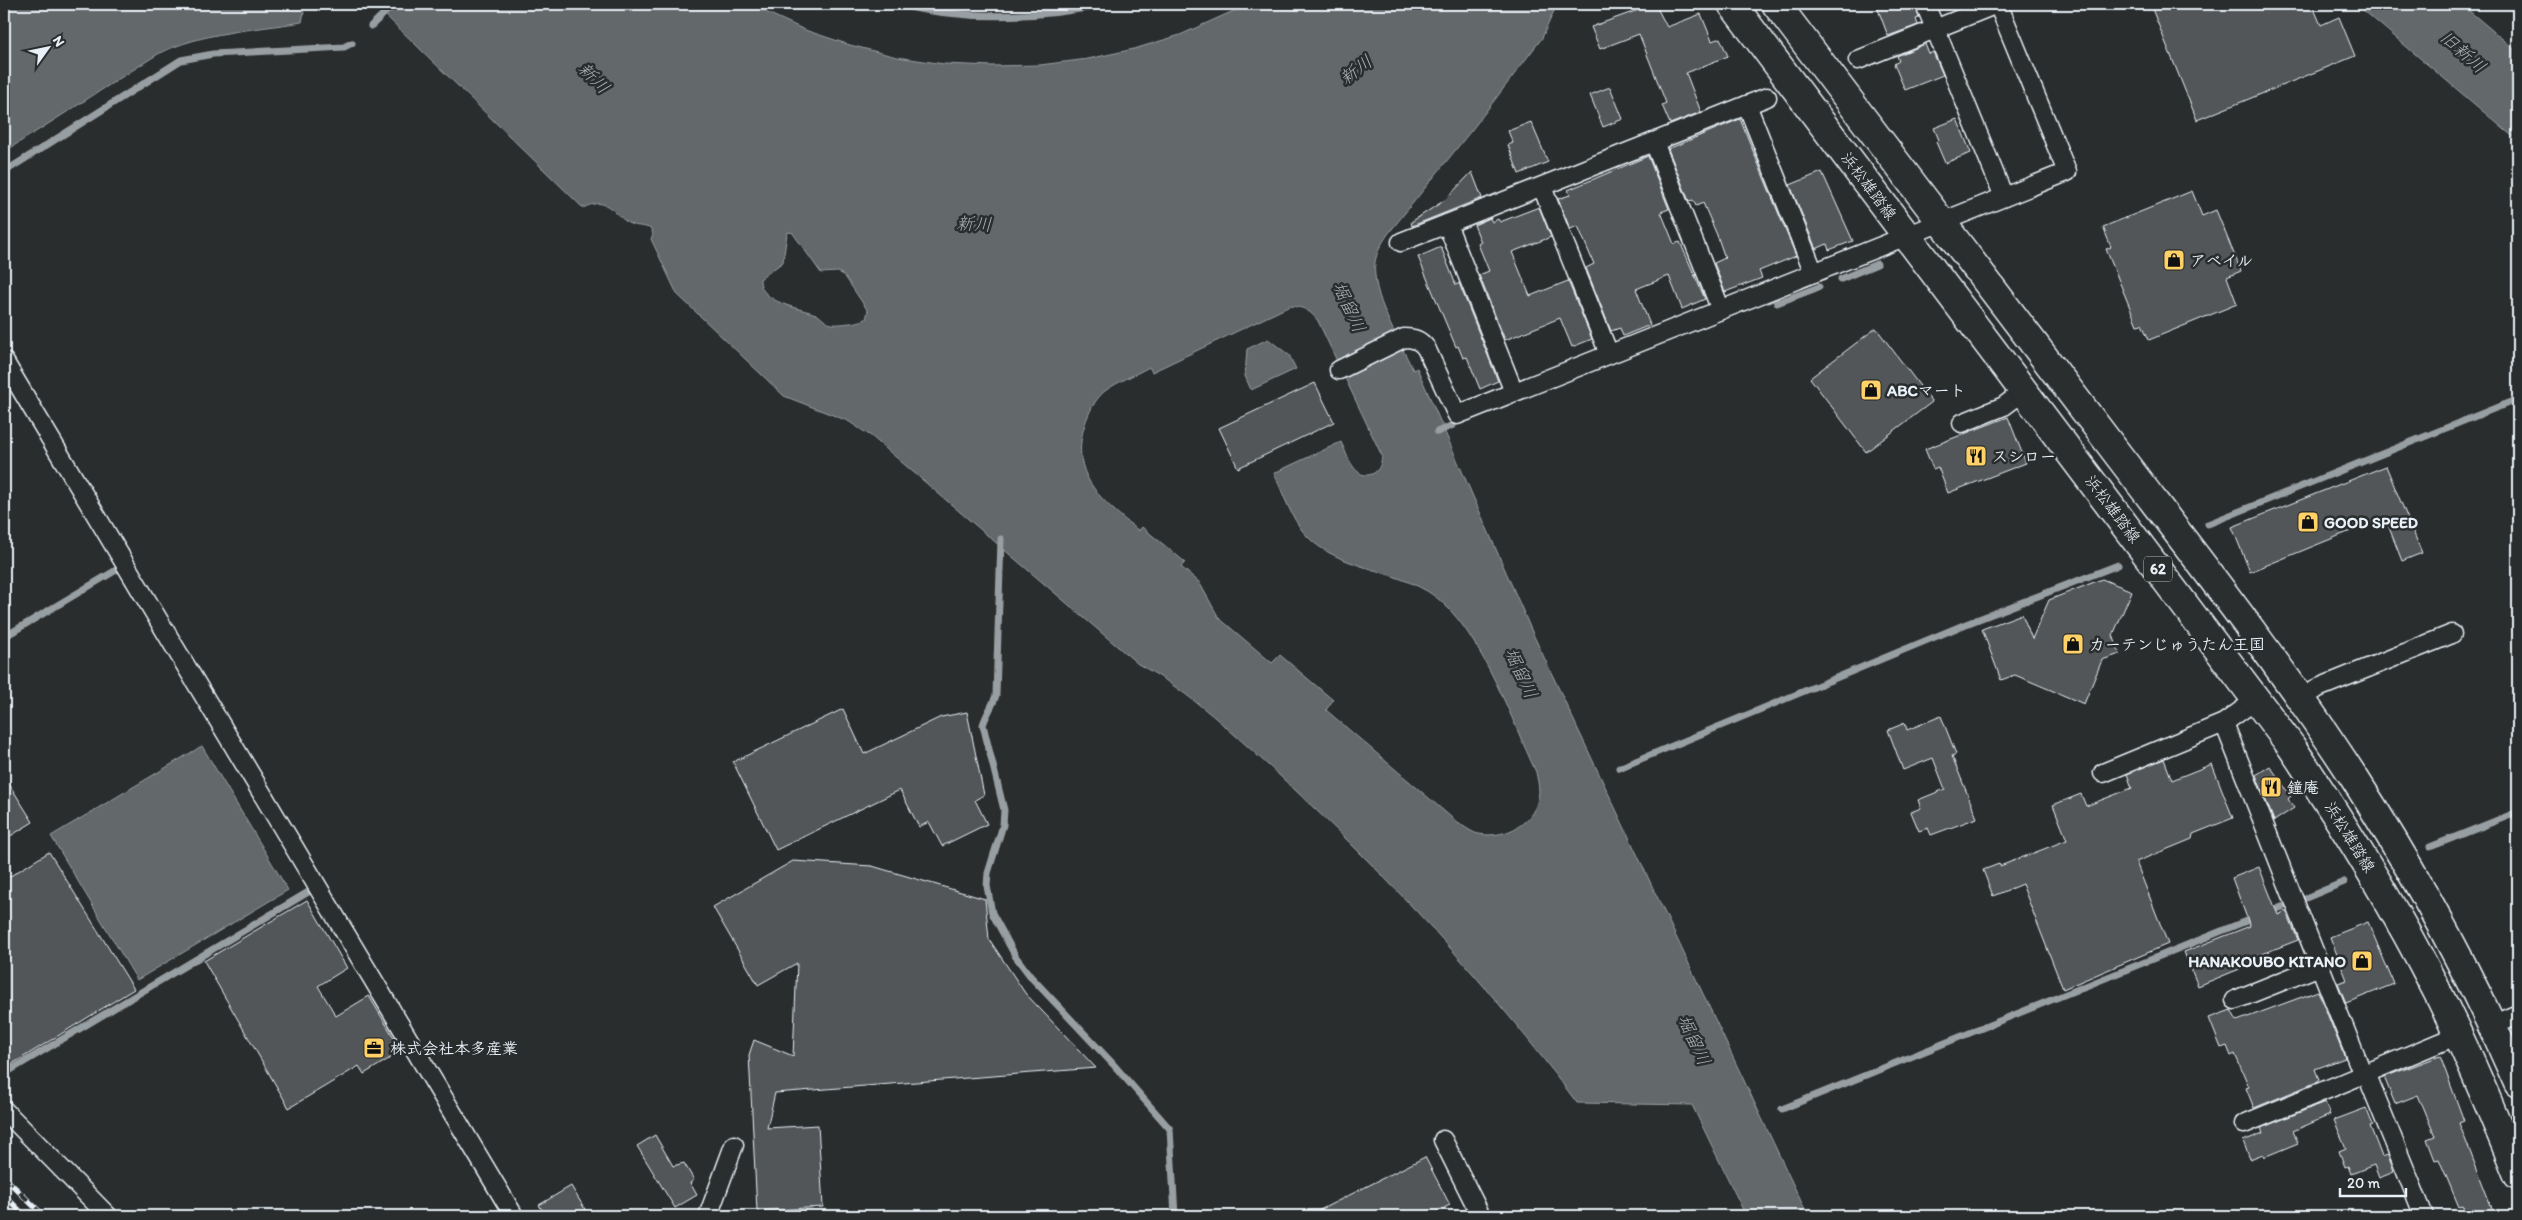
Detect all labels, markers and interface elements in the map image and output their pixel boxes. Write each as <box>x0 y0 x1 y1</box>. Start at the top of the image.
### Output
north arrow <box>22 22 72 72</box>
water label: 旧新川 <box>2435 26 2491 78</box>
text: N <box>49 33 68 50</box>
water label: 新川 <box>1335 50 1377 90</box>
water label: 新川 <box>573 57 615 99</box>
street label: 浜松雄踏線 <box>1837 148 1901 224</box>
water label: 新川 <box>956 212 992 236</box>
shop icon: アベイル <box>2162 248 2186 272</box>
place label: アベイル <box>2190 251 2253 270</box>
water label: 堀留川 <box>1328 278 1370 336</box>
shop icon: ABCマート <box>1859 378 1883 402</box>
place label: ABCマート <box>1886 381 1966 400</box>
restaurant icon: スシロー <box>1964 444 1988 468</box>
place label: スシロー <box>1992 447 2056 466</box>
street label: 浜松雄踏線 <box>2081 471 2145 547</box>
shop icon: GOOD SPEED <box>2296 510 2320 534</box>
place label: GOOD SPEED <box>2324 513 2418 532</box>
road number: 62 <box>2144 556 2172 582</box>
shop icon: カーテンじゅうたん王国 <box>2061 632 2085 656</box>
place label: カーテンじゅうたん王国 <box>2089 635 2265 654</box>
water label: 堀留川 <box>1500 644 1542 702</box>
restaurant icon: 鐘庵 <box>2259 775 2283 799</box>
place label: 鐘庵 <box>2287 778 2319 797</box>
street label: 浜松雄踏線 <box>2321 798 2379 876</box>
shop icon: HANAKOUBO KITANO <box>2350 949 2374 973</box>
place label: HANAKOUBO KITANO <box>2188 952 2346 971</box>
water label: 堀留川 <box>1673 1011 1715 1069</box>
office icon: 株式会社本多産業 <box>362 1036 386 1060</box>
place label: 株式会社本多産業 <box>390 1039 518 1058</box>
scale bar <box>2340 1165 2406 1197</box>
text: 20 m <box>2347 1174 2381 1192</box>

